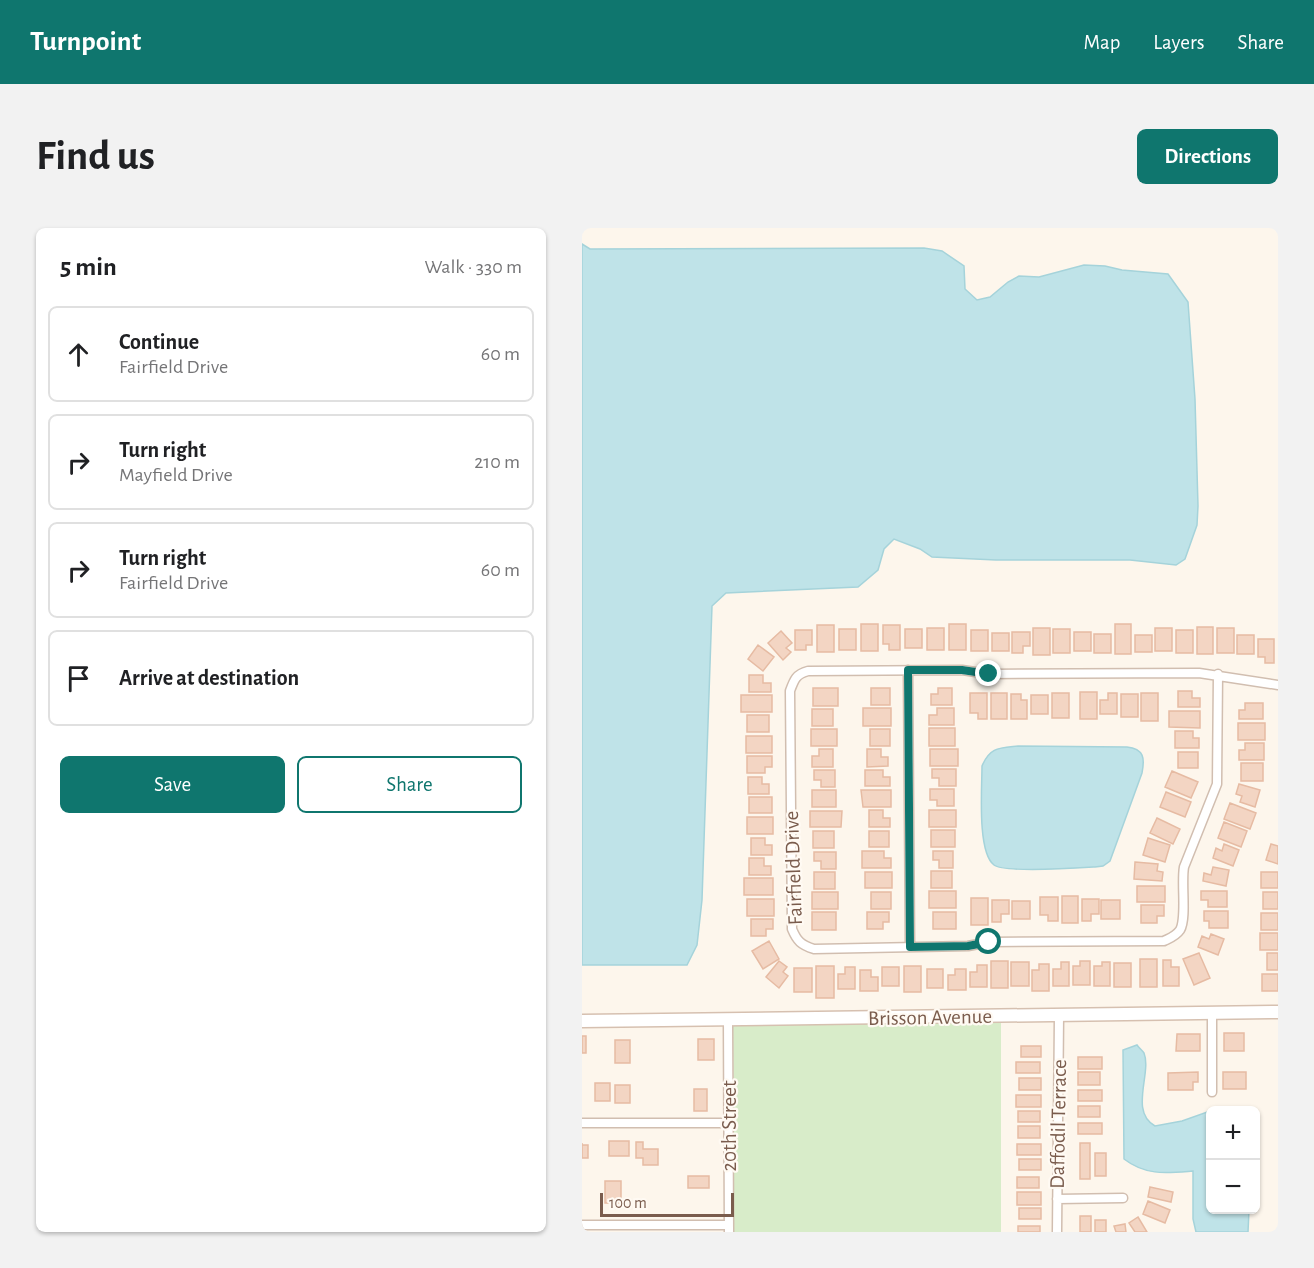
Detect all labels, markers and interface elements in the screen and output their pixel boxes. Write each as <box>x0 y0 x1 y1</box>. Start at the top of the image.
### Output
text: Turnpoint <box>30 28 141 56</box>
text: Map <box>1084 32 1120 53</box>
text: Layers <box>1153 32 1204 53</box>
text: Share <box>1237 32 1284 53</box>
button: Directions <box>1137 129 1278 184</box>
text: Find us <box>36 135 155 177</box>
text: 5 min <box>60 254 117 280</box>
text: Walk · 330 m <box>424 257 522 277</box>
text: Continue <box>119 331 199 353</box>
icon: ahead <box>62 338 95 371</box>
text: 60 m <box>481 344 520 364</box>
text: Fairfield Drive <box>119 357 228 377</box>
text: Turn right <box>119 439 206 461</box>
icon: right <box>62 446 95 479</box>
text: 210 m <box>474 452 520 472</box>
text: Mayfield Drive <box>119 465 233 485</box>
text: Turn right <box>119 547 206 569</box>
icon: right <box>62 554 95 587</box>
text: 60 m <box>481 560 520 580</box>
text: Fairfield Drive <box>119 573 228 593</box>
route end <box>975 660 1001 686</box>
icon: arrive <box>62 662 95 695</box>
text: Arrive at destination <box>119 667 299 689</box>
button: Save <box>60 756 285 813</box>
button: Share <box>297 756 522 813</box>
street label: Fairfield Drive <box>781 810 806 926</box>
route start <box>975 928 1001 954</box>
street label: Brisson Avenue <box>868 1006 992 1029</box>
street label: Daffodil Terrace <box>1047 1059 1070 1189</box>
street label: 20th Street <box>719 1080 740 1172</box>
map controls <box>1206 1106 1260 1214</box>
button: + <box>1206 1106 1260 1160</box>
button: − <box>1206 1160 1260 1214</box>
scale bar <box>600 1190 734 1218</box>
text: 100 m <box>609 1195 647 1211</box>

